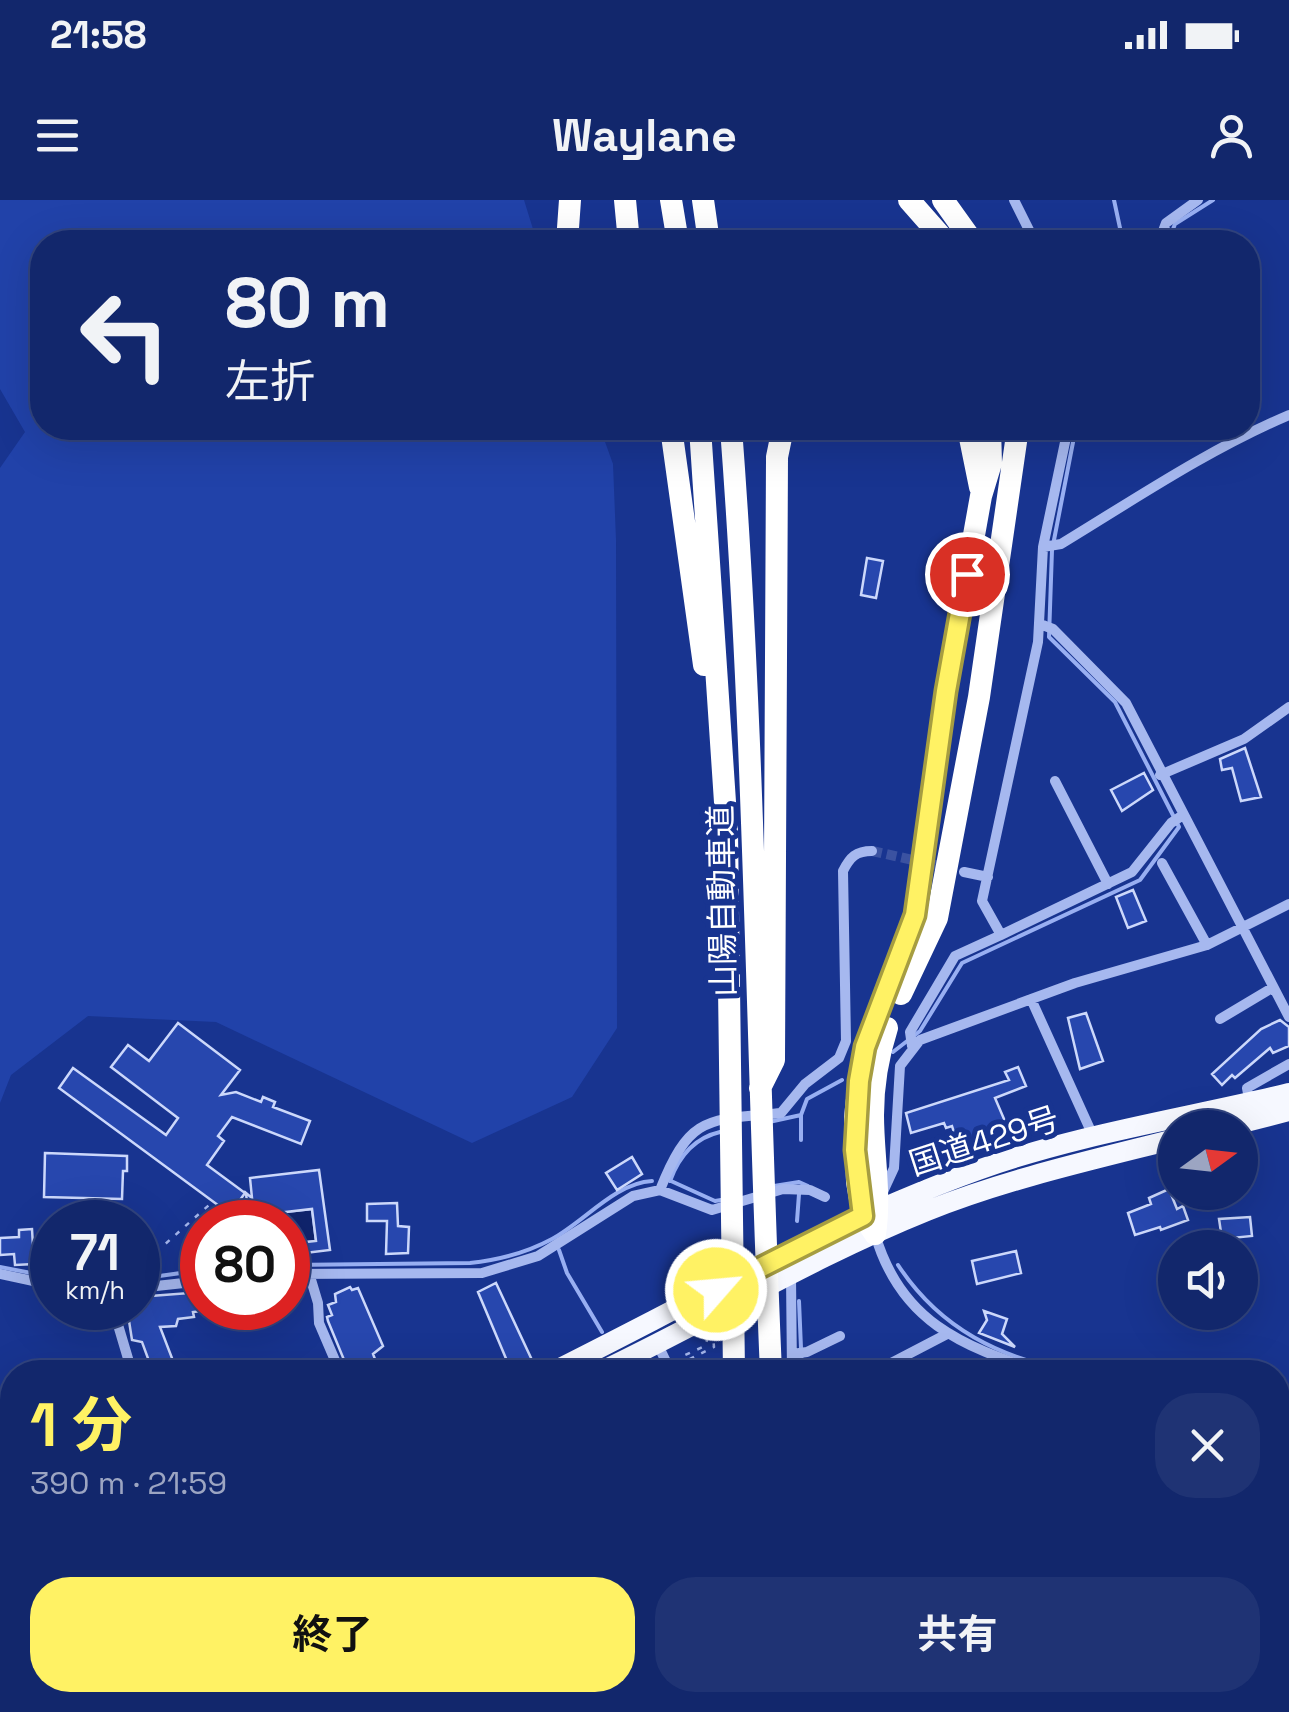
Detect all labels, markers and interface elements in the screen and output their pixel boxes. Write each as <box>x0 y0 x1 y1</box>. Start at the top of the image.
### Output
text: 21:58 <box>50 11 147 59</box>
text: Waylane <box>552 107 737 164</box>
icon: menu <box>30 108 85 163</box>
icon: person <box>1204 108 1259 163</box>
text: 80 m <box>225 258 390 347</box>
icon: left <box>60 270 190 400</box>
text: 左折 <box>225 353 315 410</box>
pin <box>925 532 1010 617</box>
icon: arrive <box>940 547 995 602</box>
street label: 山陽自動車道 <box>700 805 744 997</box>
street label: 国道429号 <box>904 1098 1064 1184</box>
north arrow <box>1158 1110 1258 1210</box>
map controls <box>1158 1110 1258 1330</box>
speed limit sign: 80 <box>180 1200 310 1330</box>
text: 71 <box>70 1221 120 1285</box>
button: sound <box>1158 1230 1258 1330</box>
position arrow <box>664 1238 768 1342</box>
text: km/h <box>65 1274 125 1306</box>
text: 1 分 <box>30 1387 132 1464</box>
button: close <box>1155 1393 1260 1498</box>
text: 390 m · 21:59 <box>30 1463 227 1503</box>
button: 終了 <box>30 1577 635 1692</box>
button: 共有 <box>655 1577 1260 1692</box>

